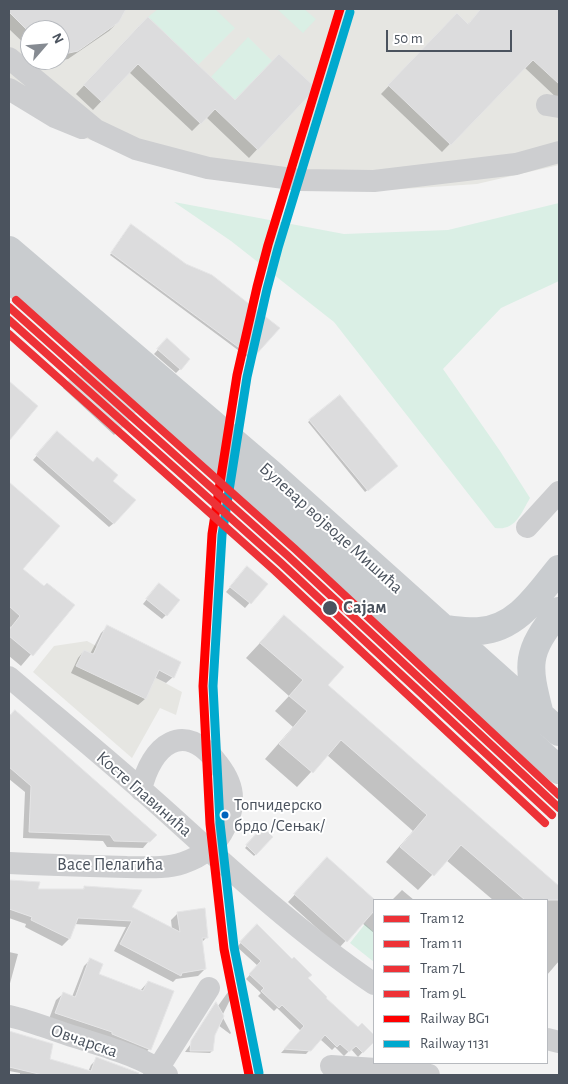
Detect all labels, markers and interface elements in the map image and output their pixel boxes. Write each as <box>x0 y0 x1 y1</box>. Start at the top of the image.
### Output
north arrow <box>20 20 70 70</box>
scale bar <box>388 20 514 52</box>
text: N <box>49 31 66 46</box>
text: 50 m <box>394 31 423 46</box>
street label: Булевар војводе Мишића <box>255 458 407 598</box>
place label: Сајам <box>343 597 387 619</box>
marker: Сајам <box>321 599 339 617</box>
street label: Косте Главинића <box>92 746 196 842</box>
place label: Топчидерско брдо /Сењак/ <box>234 795 325 835</box>
marker: Топчидерско брдо /Сењак/ <box>220 810 230 820</box>
street label: Васе Пелагића <box>57 854 163 876</box>
legend <box>373 899 548 1064</box>
text: Tram 12 <box>420 911 464 926</box>
text: Tram 11 <box>420 936 463 951</box>
text: Tram 7L <box>420 961 465 976</box>
text: Tram 9L <box>420 986 466 1001</box>
text: Railway BG1 <box>420 1011 490 1026</box>
street label: Овчарска <box>48 1019 120 1063</box>
text: Railway 1131 <box>420 1036 489 1051</box>

